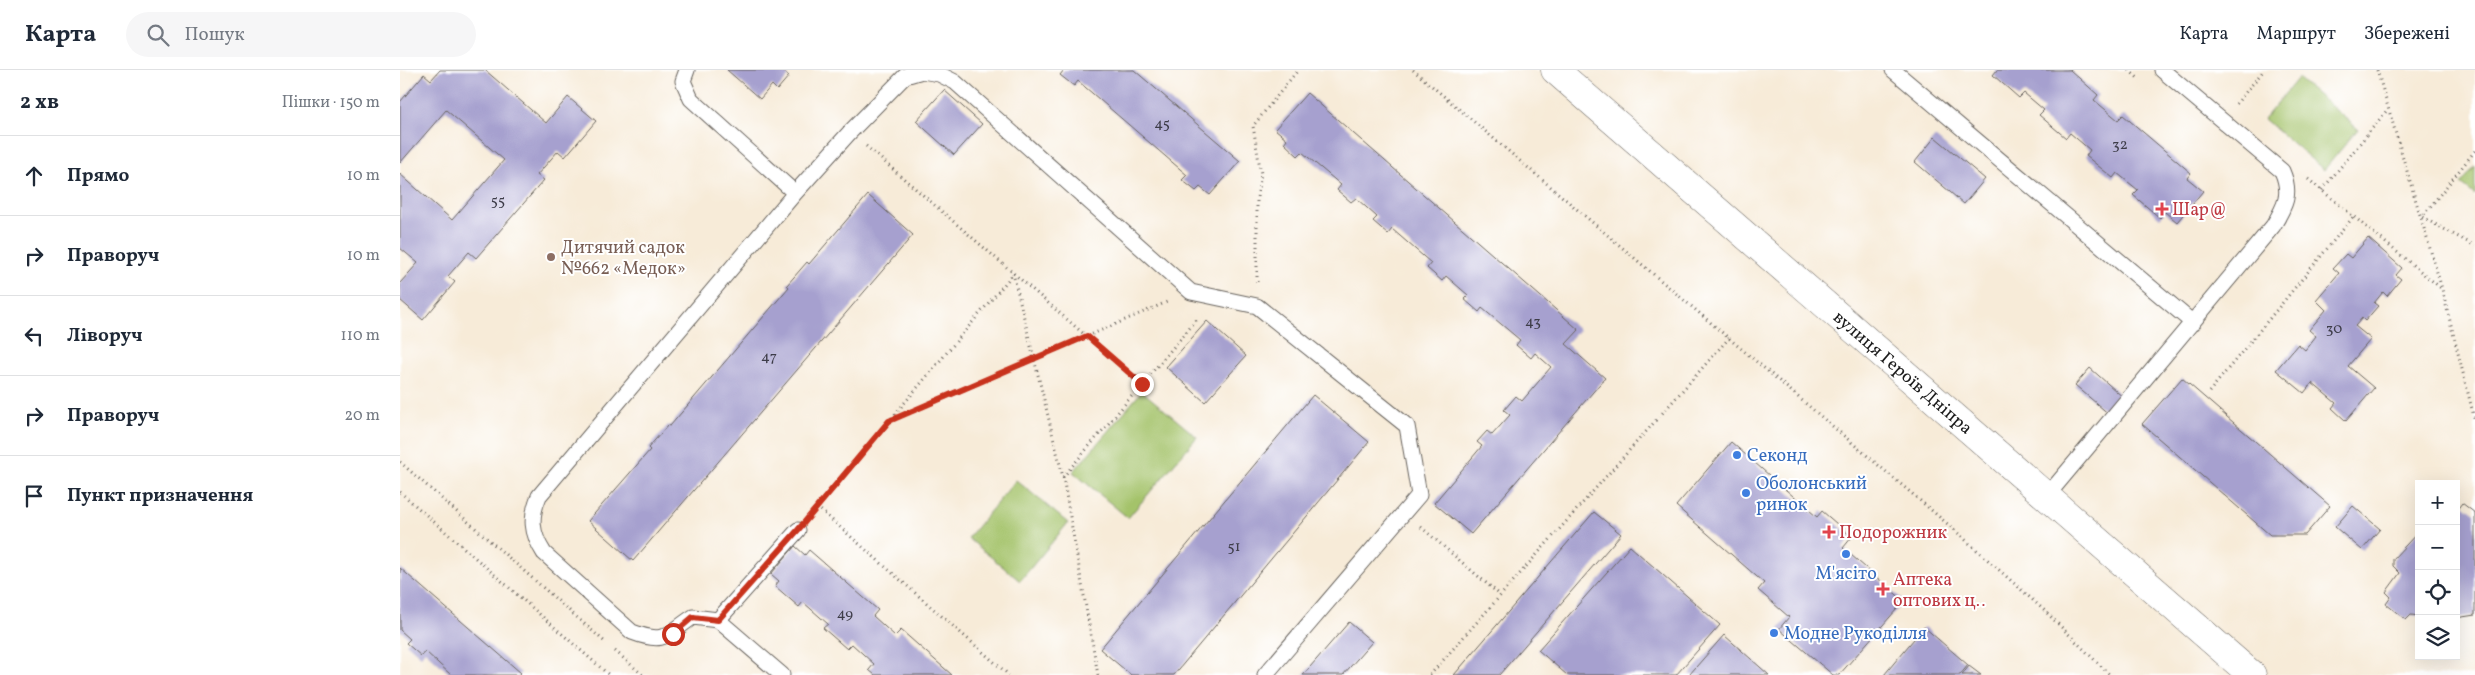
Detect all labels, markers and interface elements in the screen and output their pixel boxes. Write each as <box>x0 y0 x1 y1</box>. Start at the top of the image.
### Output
search box <box>126 12 476 57</box>
text: Карта <box>25 18 96 52</box>
icon: search <box>144 21 172 49</box>
text: Пошук <box>184 22 245 48</box>
text: Карта <box>2180 22 2228 47</box>
text: Маршрут <box>2256 22 2336 47</box>
text: Збережені <box>2364 22 2450 47</box>
text: 2 хв <box>20 88 59 117</box>
text: Пішки · 150 m <box>282 92 380 114</box>
house number: 45 <box>1154 114 1170 135</box>
house number: 32 <box>2112 135 2128 156</box>
icon: ahead <box>20 162 48 190</box>
text: Прямо <box>67 163 129 189</box>
text: 10 m <box>347 165 380 187</box>
house number: 55 <box>491 191 505 212</box>
place label: Шар@ <box>2172 198 2227 223</box>
marker: Шар@ <box>2156 203 2168 215</box>
place label: Дитячий садок №662 «Медок» <box>561 236 686 282</box>
icon: right <box>20 242 48 270</box>
text: Праворуч <box>67 243 159 269</box>
text: 10 m <box>347 245 380 267</box>
marker: Дитячий садок №662 «Медок» <box>545 251 557 263</box>
street label: вулиця Героїв Дніпра <box>1827 306 1977 441</box>
house number: 43 <box>1525 312 1541 333</box>
house number: 30 <box>2326 319 2342 340</box>
icon: left <box>20 322 48 350</box>
text: Ліворуч <box>67 323 142 349</box>
text: 110 m <box>341 325 380 347</box>
house number: 47 <box>761 347 777 368</box>
route end <box>1131 373 1154 396</box>
icon: right <box>20 402 48 430</box>
text: Праворуч <box>67 403 159 429</box>
text: 20 m <box>345 405 380 427</box>
place label: Секонд <box>1747 444 1807 469</box>
marker: Секонд <box>1731 449 1743 461</box>
place label: Оболонський ринок <box>1756 472 1867 518</box>
map controls <box>2415 480 2460 660</box>
button: + <box>2415 480 2460 525</box>
icon: arrive <box>20 482 48 510</box>
text: Пункт призначення <box>67 483 253 509</box>
marker: Оболонський ринок <box>1740 487 1752 499</box>
place label: Подорожник <box>1839 521 1947 546</box>
button: − <box>2415 525 2460 570</box>
marker: Подорожник <box>1823 526 1835 538</box>
house number: 51 <box>1227 537 1241 558</box>
marker: М'ясіто <box>1840 548 1852 560</box>
place label: М'ясіто <box>1815 562 1877 587</box>
place label: Аптека оптових ц‥ <box>1893 568 1986 614</box>
button: locate <box>2415 570 2460 615</box>
marker: Аптека оптових ц‥ <box>1877 583 1889 595</box>
house number: 49 <box>837 604 853 625</box>
button: layers <box>2415 615 2460 660</box>
place label: Модне Рукоділля <box>1784 622 1927 647</box>
route start <box>662 623 685 646</box>
marker: Модне Рукоділля <box>1768 627 1780 639</box>

